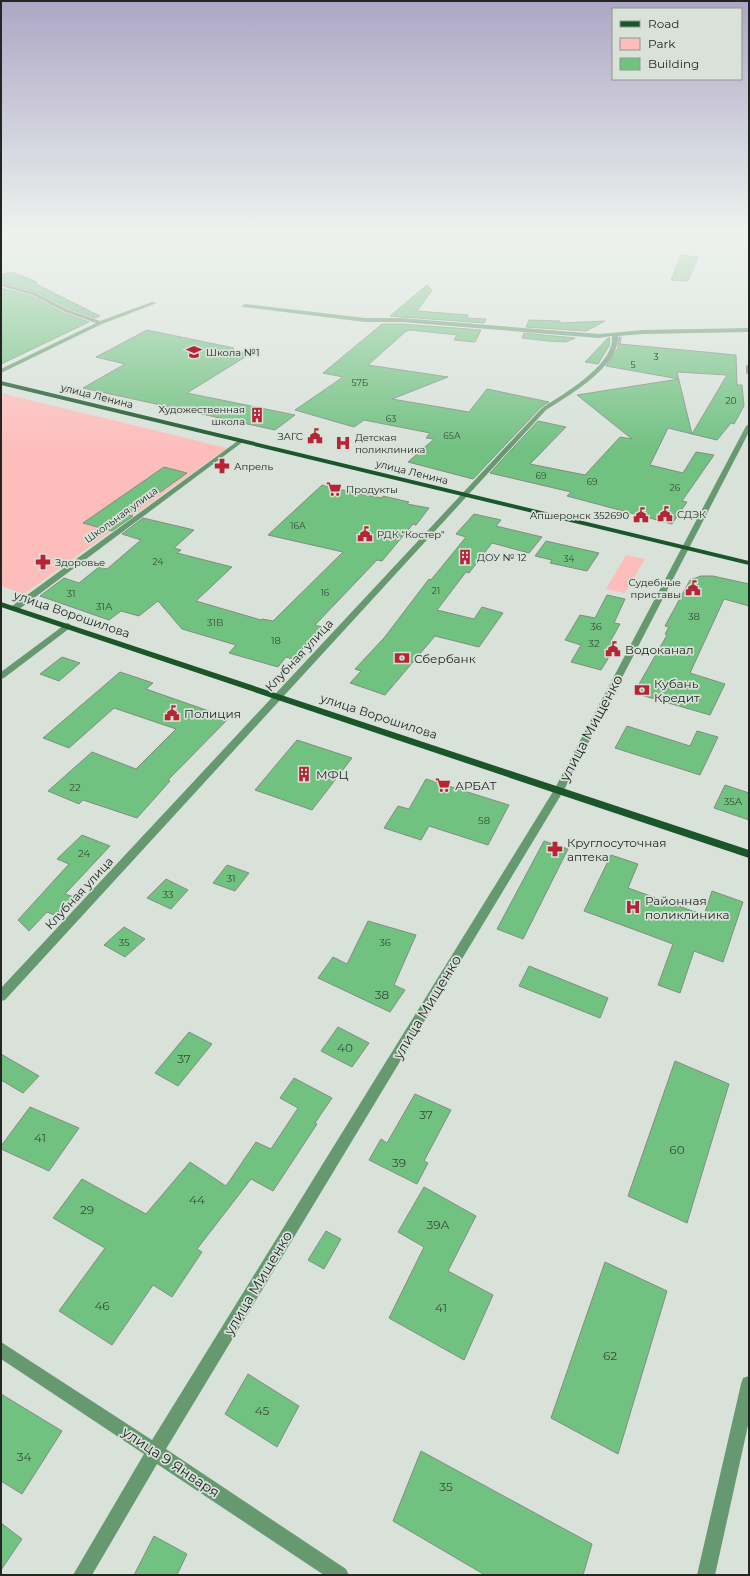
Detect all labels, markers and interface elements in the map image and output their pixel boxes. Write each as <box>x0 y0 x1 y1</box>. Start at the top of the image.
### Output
legend <box>612 8 742 80</box>
text: Road <box>648 16 679 31</box>
text: Park <box>648 36 676 51</box>
text: Building <box>648 56 699 71</box>
school or university icon: Школа №1 <box>185 343 203 361</box>
place label: Школа №1 <box>206 346 260 359</box>
house number: 3 <box>653 351 659 362</box>
house number: 5 <box>630 359 636 370</box>
house number: 57Б <box>352 377 369 388</box>
street label: улица Ленина <box>59 380 135 411</box>
house number: 20 <box>725 395 737 406</box>
place label: Художественная школа <box>159 403 245 428</box>
building icon: Художественная школа <box>248 406 266 424</box>
house number: 63 <box>386 413 396 424</box>
public building icon: ЗАГС <box>306 427 324 445</box>
place label: ЗАГС <box>277 430 303 443</box>
house number: 65А <box>443 430 461 441</box>
place label: Детская поликлиника <box>355 431 425 456</box>
hospital icon: Детская поликлиника <box>334 434 352 452</box>
street label: улица Ленина <box>374 456 450 487</box>
pharmacy icon: Апрель <box>213 457 231 475</box>
place label: Апрель <box>234 460 273 473</box>
house number: 69 <box>536 470 547 481</box>
house number: 69 <box>587 476 598 487</box>
supermarket icon: Продукты <box>325 480 343 498</box>
house number: 26 <box>670 482 681 493</box>
place label: Продукты <box>346 483 398 496</box>
street label: Школьная улица <box>82 484 160 546</box>
public building icon: СДЭК <box>656 505 674 523</box>
public building icon: Апшеронск 352690 <box>632 506 650 524</box>
place label: СДЭК <box>677 508 706 521</box>
place label: Апшеронск 352690 <box>530 509 629 522</box>
house number: 16А <box>290 520 306 531</box>
public building icon: РДК "Костер" <box>356 525 374 543</box>
place label: РДК "Костер" <box>377 528 445 541</box>
building icon: ДОУ № 12 <box>456 548 474 566</box>
place label: ДОУ № 12 <box>477 551 527 564</box>
pharmacy icon: Здоровье <box>34 553 52 571</box>
house number: 34 <box>563 553 575 564</box>
place label: Здоровье <box>55 556 105 569</box>
house number: 24 <box>153 556 163 567</box>
place label: Судебные приставы <box>628 576 681 601</box>
public building icon: Судебные приставы <box>684 579 702 597</box>
house number: 21 <box>432 585 440 596</box>
street label: улица Ворошилова <box>11 587 132 641</box>
house number: 31 <box>66 587 76 600</box>
house number: 16 <box>321 587 330 598</box>
house number: 31А <box>96 600 113 613</box>
house number: 38 <box>688 610 700 623</box>
house number: 31В <box>207 616 223 629</box>
street label: Клубная улица <box>262 616 336 694</box>
house number: 36 <box>590 620 602 633</box>
house number: 18 <box>271 634 281 647</box>
house number: 32 <box>588 637 600 650</box>
public building icon: Водоканал <box>604 640 622 658</box>
place label: Водоканал <box>625 642 694 657</box>
bank icon: Сбербанк <box>393 649 411 667</box>
place label: Сбербанк <box>414 651 476 666</box>
street label: улица Мищенко <box>555 671 627 785</box>
place label: Кубань Кредит <box>654 676 700 705</box>
bank icon: Кубань Кредит <box>633 681 651 699</box>
street label: улица Ворошилова <box>318 690 439 742</box>
public building icon: Полиция <box>163 704 181 722</box>
place label: Полиция <box>184 706 241 721</box>
building icon: МФЦ <box>295 765 313 783</box>
place label: МФЦ <box>316 767 349 782</box>
supermarket icon: АРБАТ <box>434 776 452 794</box>
place label: АРБАТ <box>455 778 497 793</box>
house number: 22 <box>69 781 81 794</box>
house number: 35А <box>724 795 743 808</box>
house number: 58 <box>478 814 490 827</box>
place label: Круглосуточная аптека <box>567 835 667 864</box>
pharmacy icon: Круглосуточная аптека <box>546 840 564 858</box>
house number: 24 <box>78 847 90 860</box>
street label: Клубная улица <box>42 854 116 932</box>
house number: 31 <box>226 872 236 885</box>
house number: 33 <box>162 888 174 901</box>
place label: Районная поликлиника <box>645 893 730 922</box>
hospital icon: Районная поликлиника <box>624 898 642 916</box>
house number: 35 <box>118 936 130 949</box>
house number: 36 <box>379 936 391 949</box>
street label: улица Мищенко <box>388 952 465 1063</box>
house number: 38 <box>375 987 390 1002</box>
house number: 40 <box>337 1040 353 1055</box>
house number: 37 <box>177 1051 191 1066</box>
house number: 37 <box>419 1107 433 1122</box>
house number: 41 <box>34 1130 46 1145</box>
house number: 60 <box>669 1142 685 1157</box>
house number: 39 <box>392 1155 406 1170</box>
house number: 44 <box>189 1192 205 1207</box>
house number: 29 <box>80 1202 94 1217</box>
house number: 39А <box>427 1217 450 1232</box>
street label: улица Мищенко <box>219 1228 296 1339</box>
house number: 46 <box>94 1298 110 1313</box>
house number: 41 <box>435 1300 447 1315</box>
house number: 62 <box>603 1348 617 1363</box>
house number: 45 <box>255 1403 270 1418</box>
street label: улица 9 Января <box>118 1422 223 1501</box>
house number: 34 <box>17 1449 31 1464</box>
house number: 35 <box>439 1479 453 1494</box>

